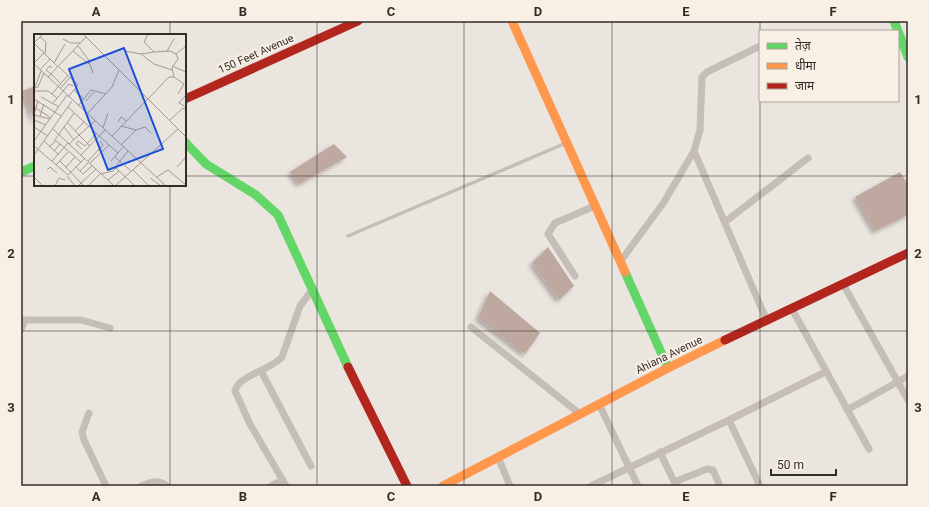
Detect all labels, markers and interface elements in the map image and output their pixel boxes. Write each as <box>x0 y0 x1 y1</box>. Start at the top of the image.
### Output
text: A <box>92 4 101 19</box>
text: B <box>239 4 247 19</box>
text: C <box>387 4 396 19</box>
text: D <box>534 4 542 19</box>
text: E <box>682 4 690 19</box>
text: F <box>829 4 837 19</box>
legend <box>759 30 899 102</box>
street label: 150 Feet Avenue <box>216 31 296 76</box>
inset map <box>34 34 186 186</box>
text: तेज़ <box>795 38 812 53</box>
text: धीमा <box>795 58 817 73</box>
text: जाम <box>795 79 815 93</box>
text: 1 <box>7 92 15 107</box>
text: 1 <box>914 92 922 107</box>
text: 2 <box>7 246 15 261</box>
text: 2 <box>914 246 922 261</box>
street label: Ahiana Avenue <box>633 333 705 377</box>
text: 3 <box>7 400 15 415</box>
text: 3 <box>914 400 922 415</box>
scale bar <box>771 451 836 477</box>
text: 50 m <box>777 458 804 472</box>
text: A <box>92 489 101 504</box>
text: B <box>239 489 247 504</box>
text: C <box>387 489 396 504</box>
text: D <box>534 489 542 504</box>
text: E <box>682 489 690 504</box>
text: F <box>829 489 837 504</box>

